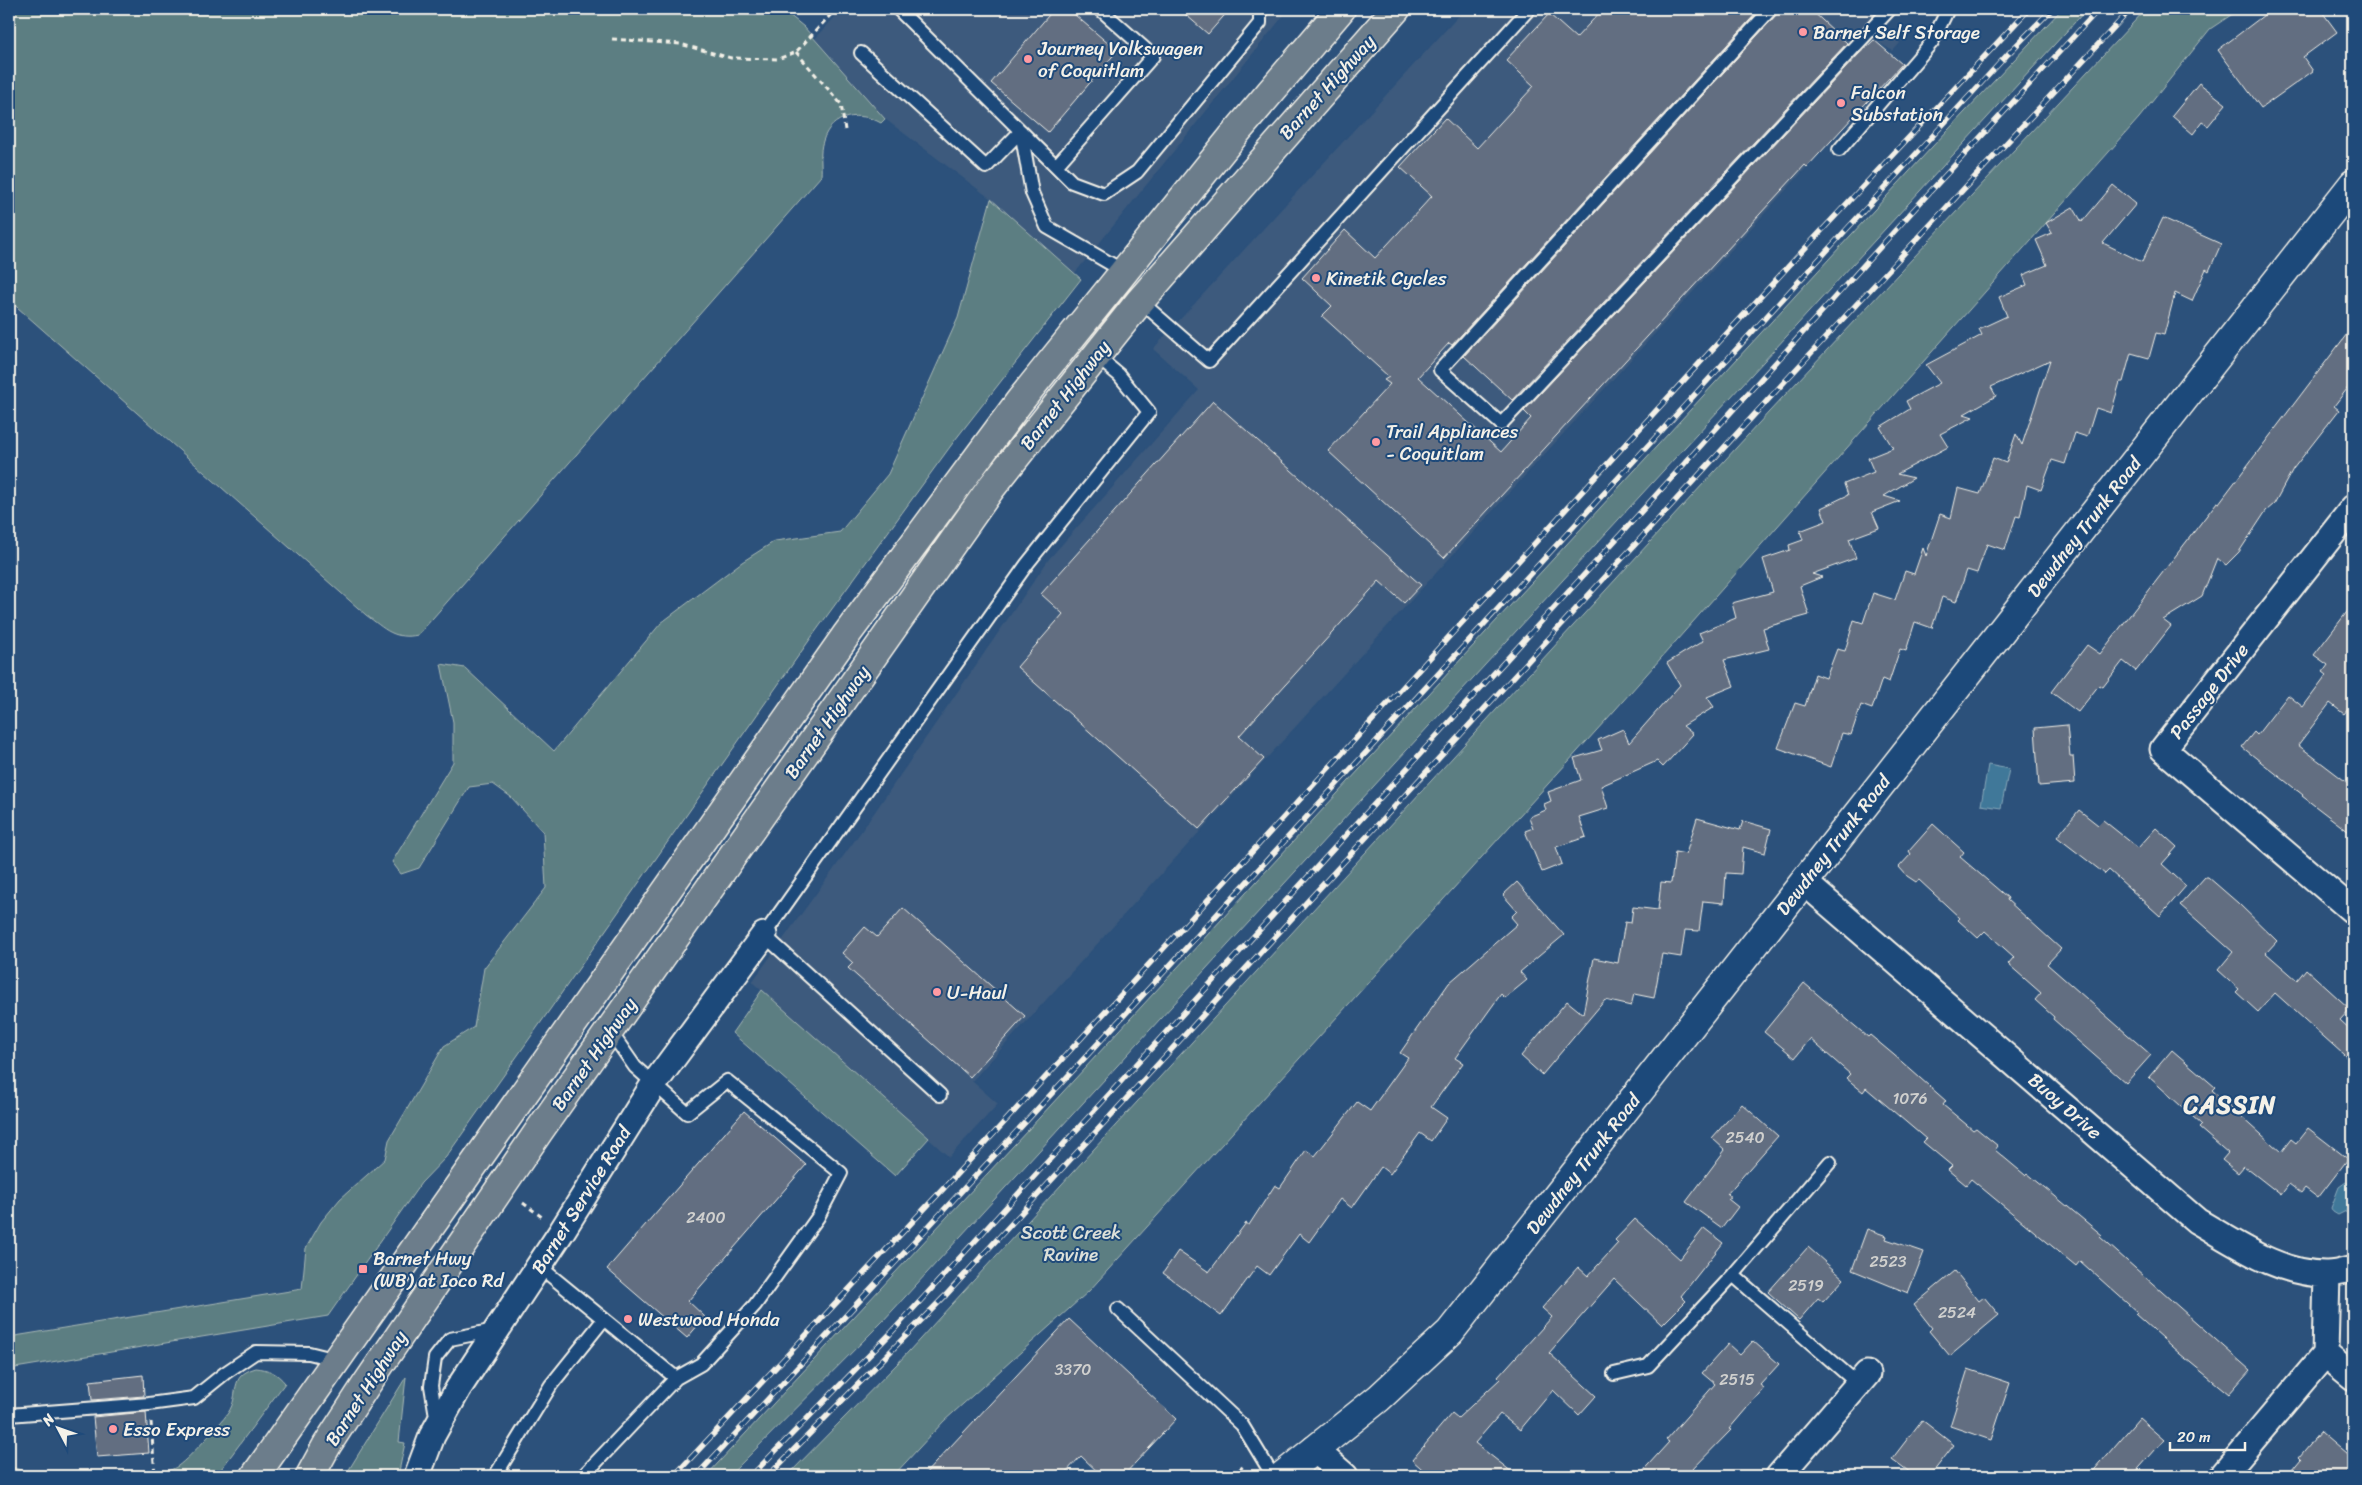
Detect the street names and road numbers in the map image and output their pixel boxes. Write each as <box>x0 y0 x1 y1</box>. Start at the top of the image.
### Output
street label: Barnet Highway <box>1270 27 1384 147</box>
street label: Barnet Highway <box>1011 332 1119 457</box>
street label: Dewdney Trunk Road <box>2018 448 2151 605</box>
street label: Passage Drive <box>2161 635 2257 746</box>
street label: Barnet Highway <box>775 658 879 786</box>
street label: Dewdney Trunk Road <box>1767 766 1900 923</box>
street label: Barnet Highway <box>542 990 646 1118</box>
street label: Buoy Drive <box>2020 1064 2110 1148</box>
street label: Dewdney Trunk Road <box>1517 1085 1650 1242</box>
street label: Barnet Service Road <box>522 1118 641 1281</box>
street label: Barnet Highway <box>316 1323 416 1453</box>

